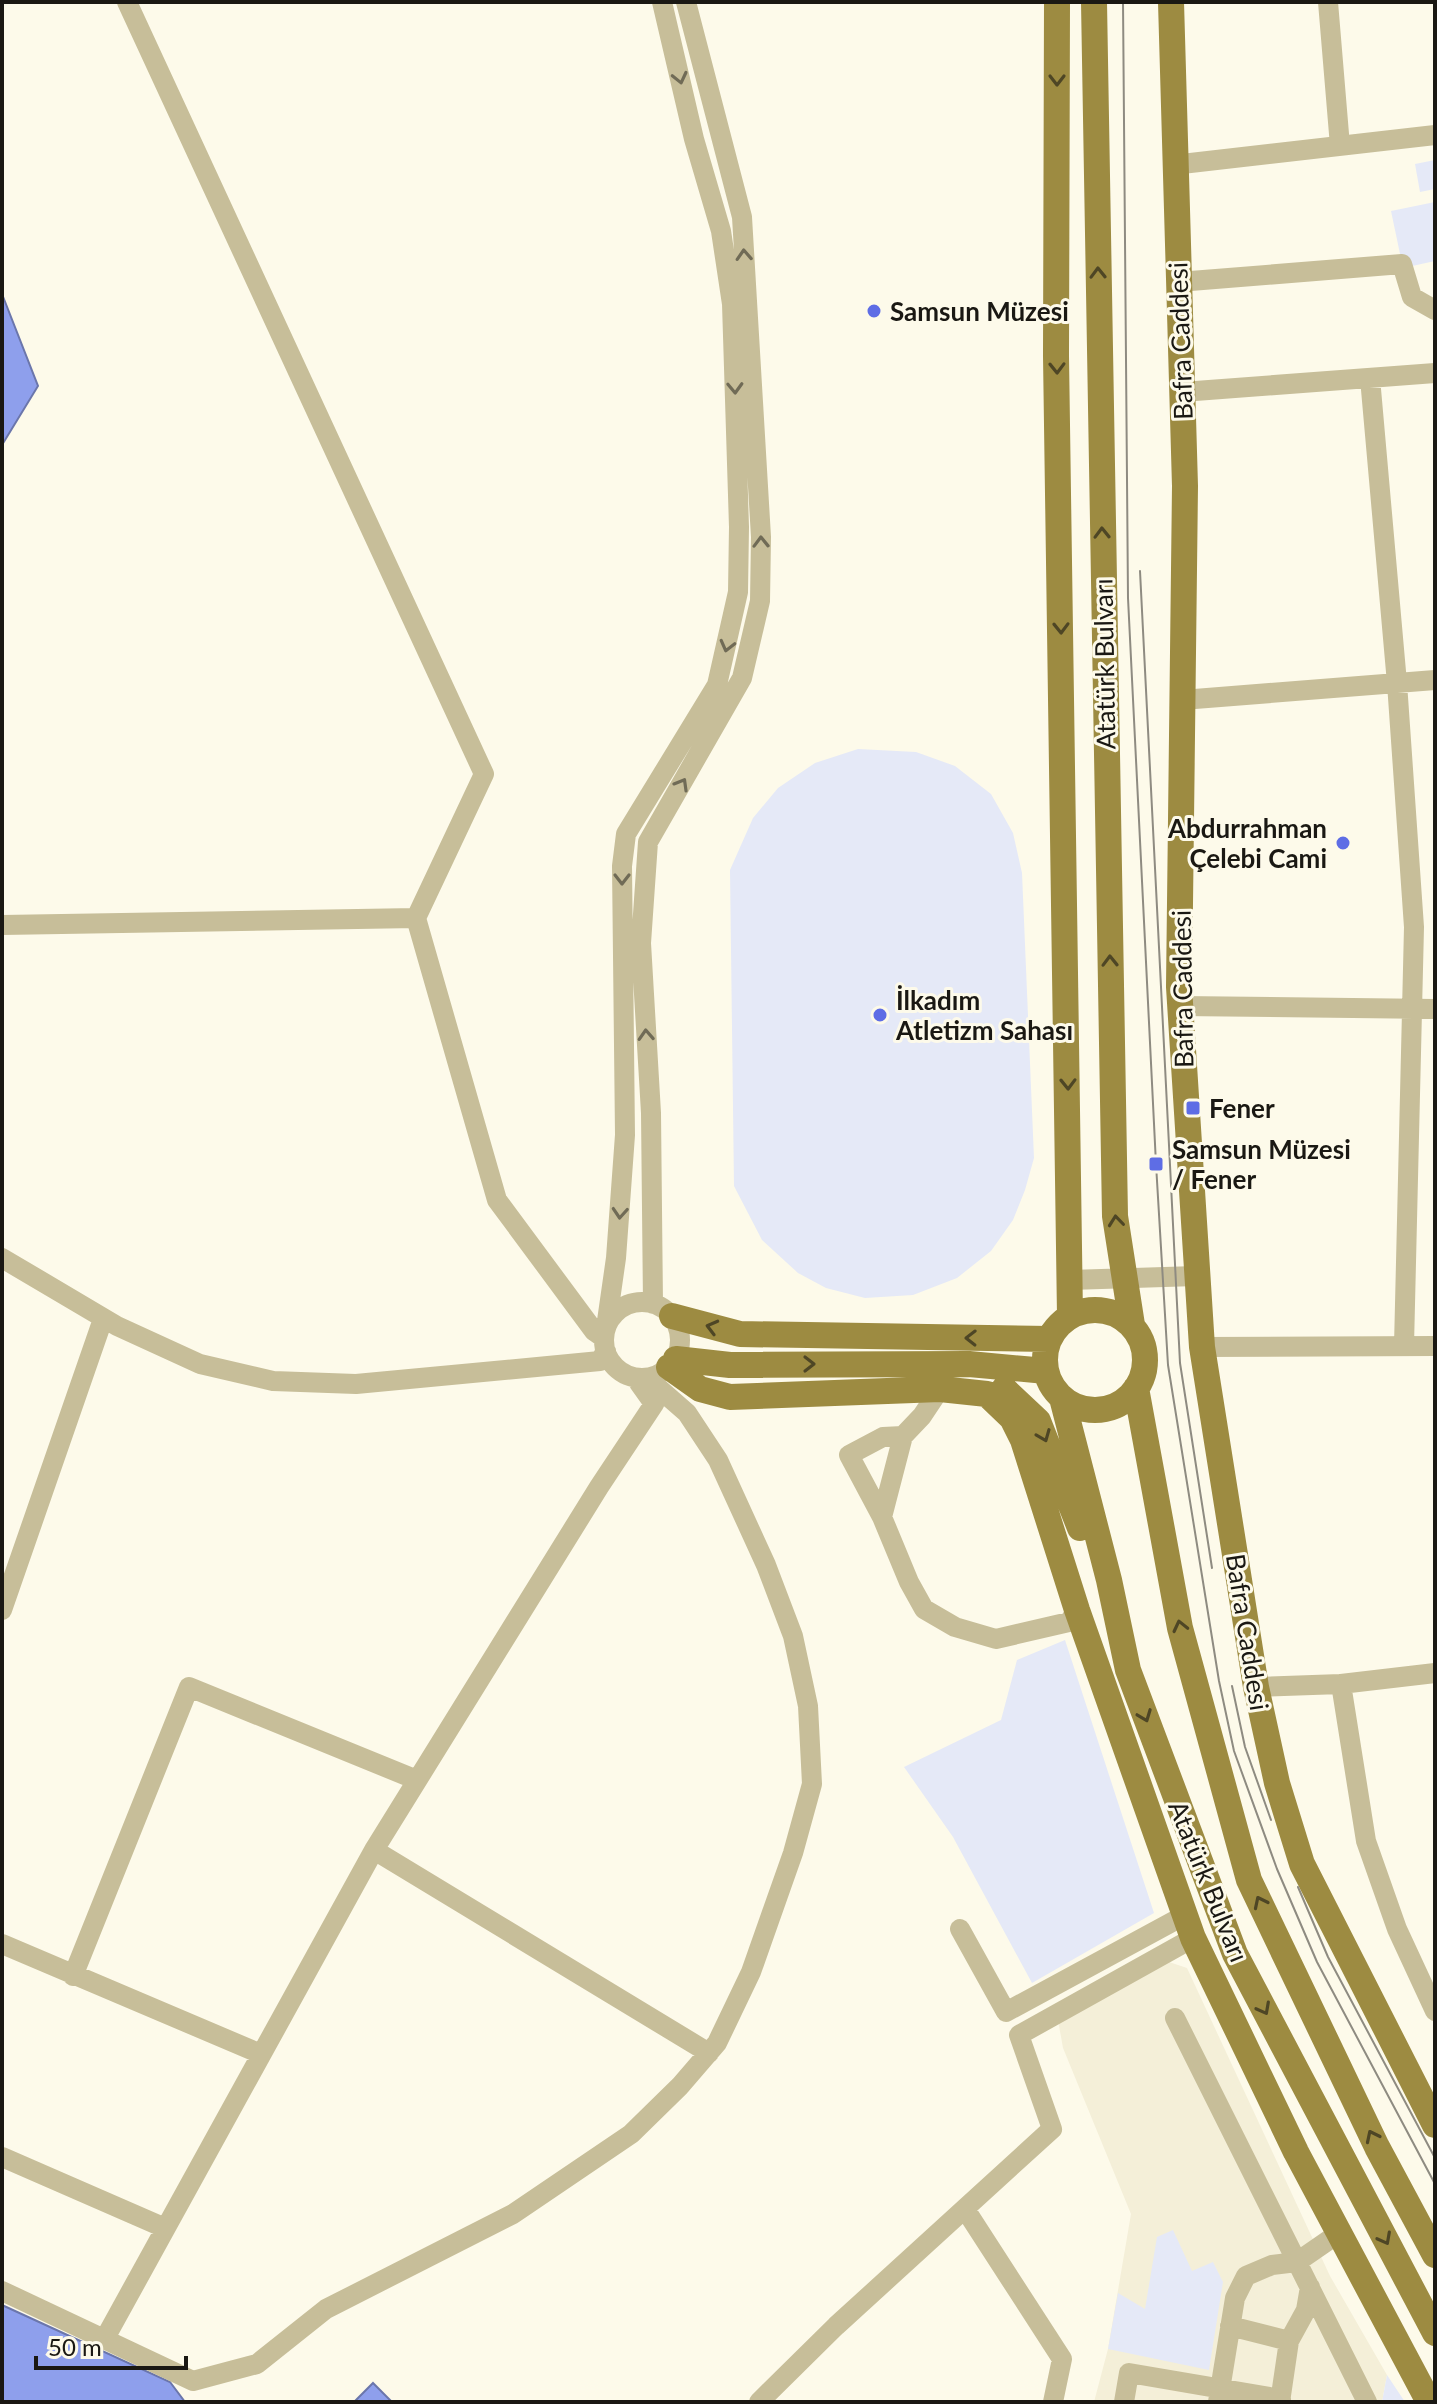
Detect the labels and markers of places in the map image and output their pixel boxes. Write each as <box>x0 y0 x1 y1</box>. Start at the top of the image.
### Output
place label: Samsun Müzesi <box>890 295 1069 327</box>
marker: Samsun Müzesi <box>865 302 883 320</box>
place label: Abdurrahman Çelebi Cami <box>1167 812 1327 874</box>
marker: Abdurrahman Çelebi Cami <box>1334 834 1352 852</box>
place label: İlkadım Atletizm Sahası <box>895 984 1073 1046</box>
marker: İlkadım Atletizm Sahası <box>871 1006 889 1024</box>
place label: Fener <box>1209 1092 1275 1124</box>
marker: Fener <box>1184 1099 1202 1117</box>
place label: Samsun Müzesi / Fener <box>1172 1133 1351 1195</box>
marker: Samsun Müzesi / Fener <box>1147 1155 1165 1173</box>

